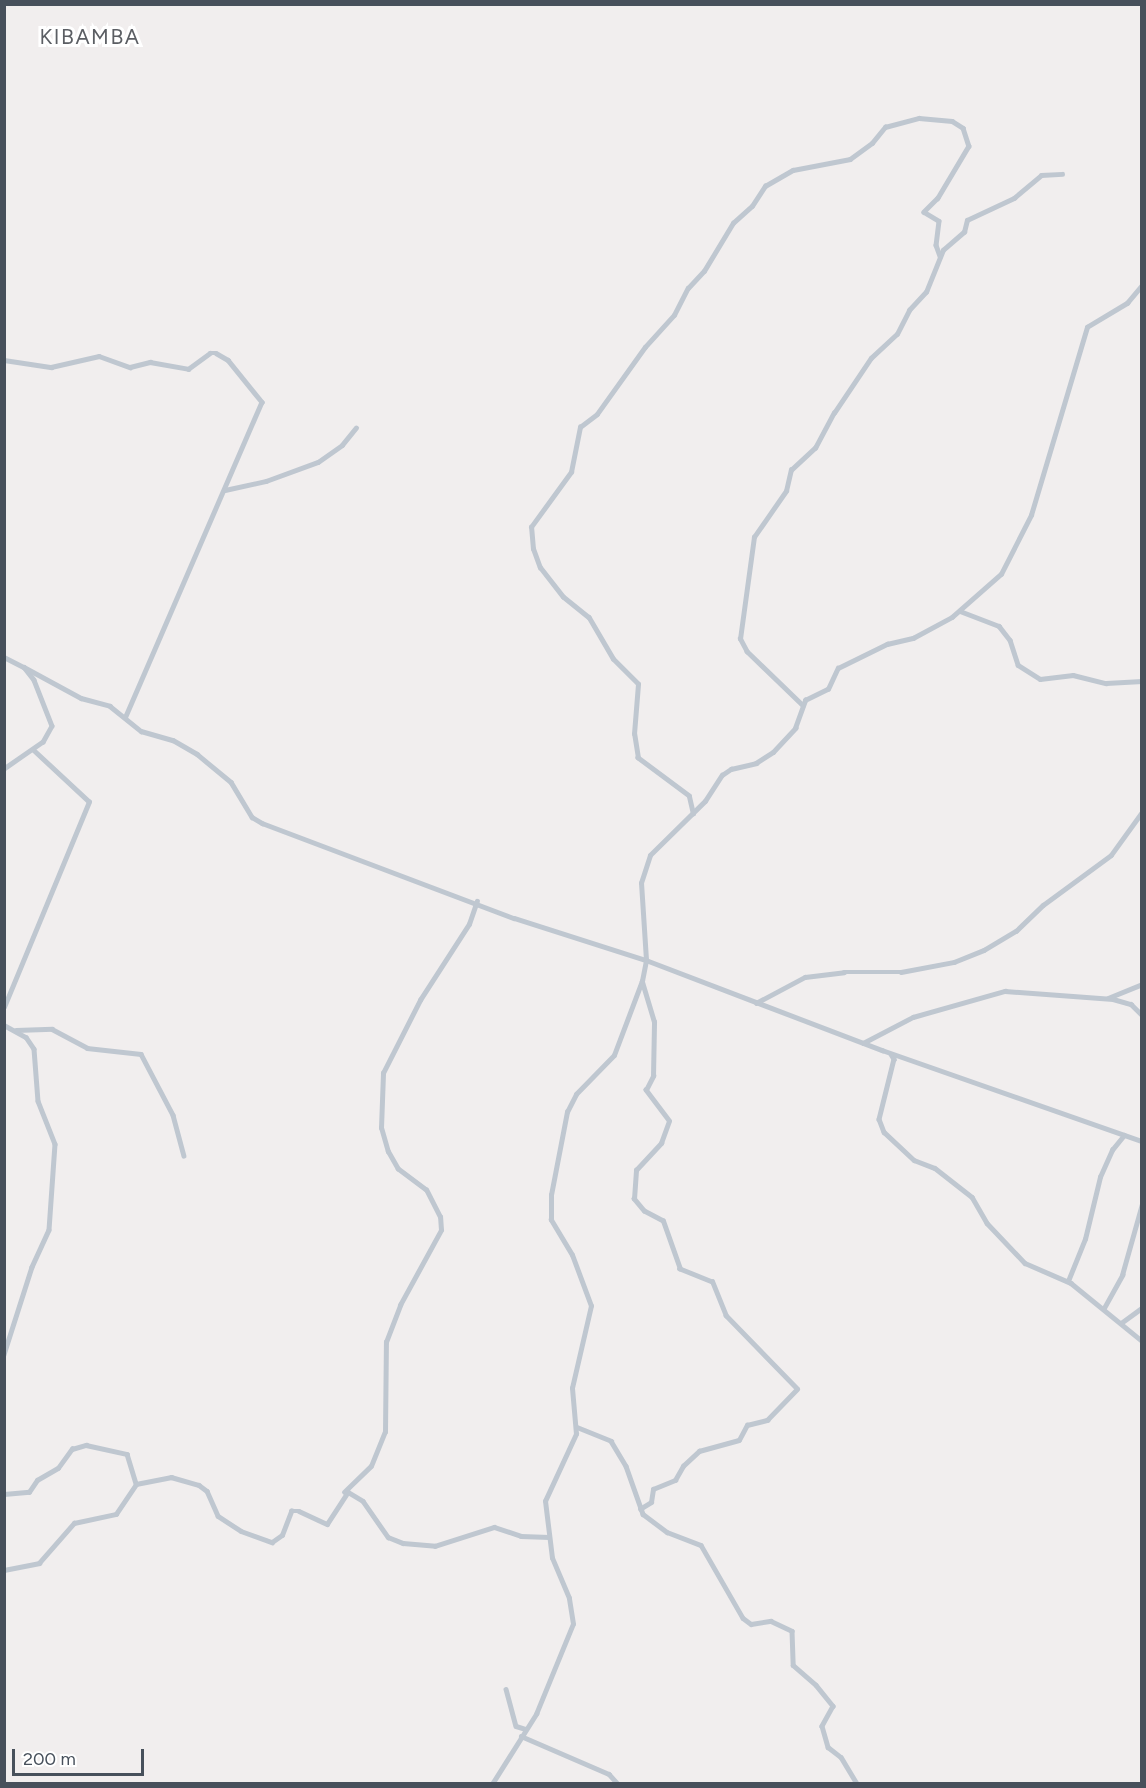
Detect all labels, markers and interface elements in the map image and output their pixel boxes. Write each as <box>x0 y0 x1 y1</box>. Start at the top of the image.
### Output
district label: KIBAMBA <box>40 24 140 50</box>
scale bar <box>15 1737 147 1775</box>
text: 200 m <box>23 1748 76 1770</box>

